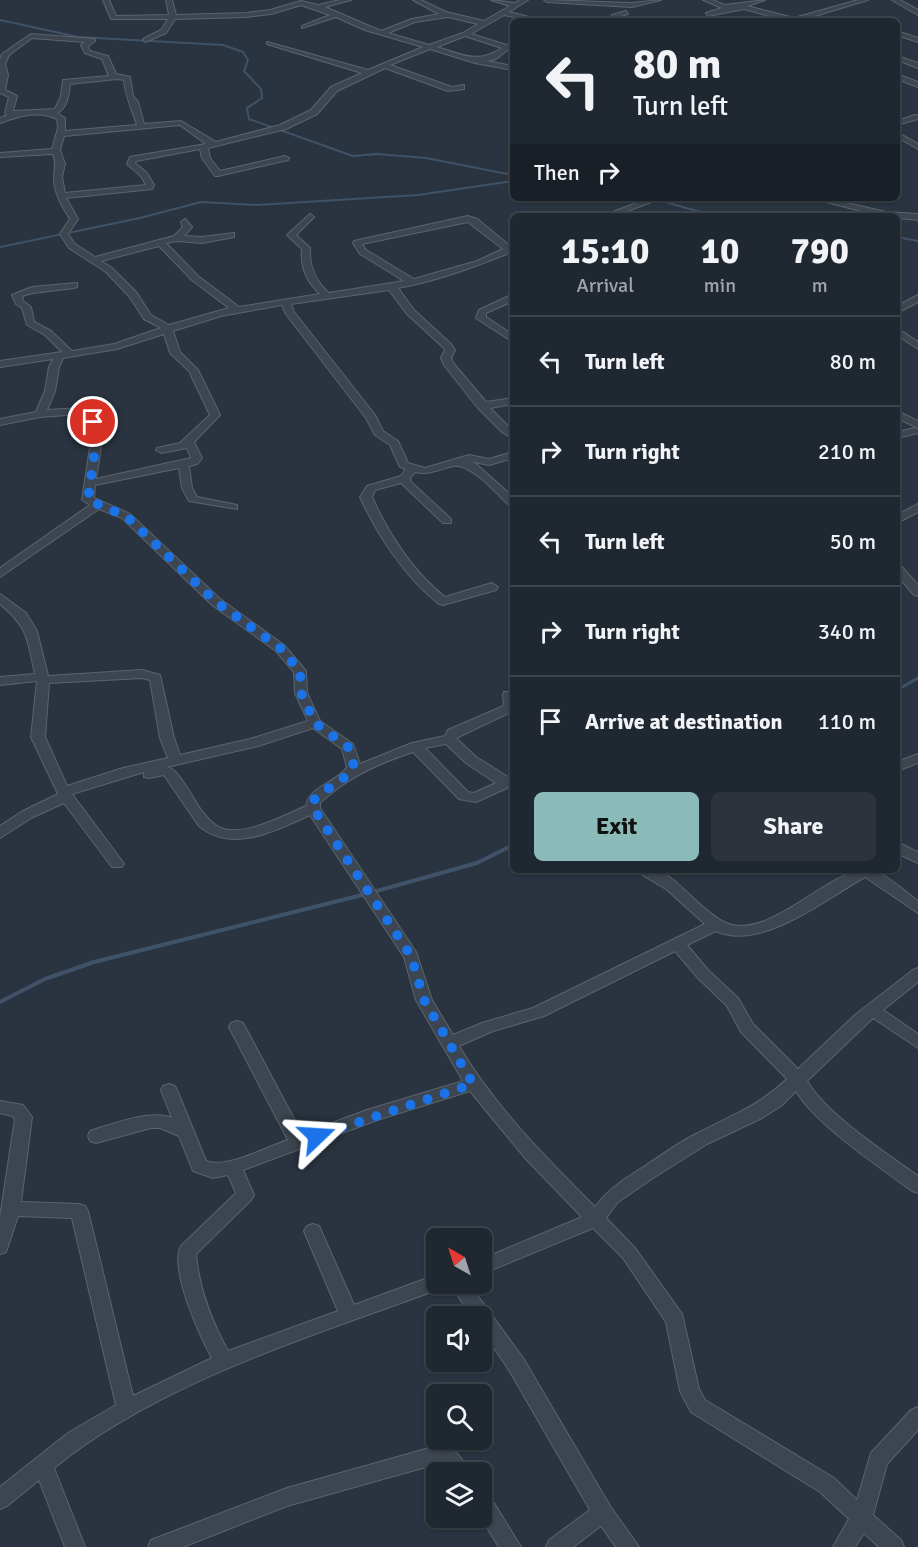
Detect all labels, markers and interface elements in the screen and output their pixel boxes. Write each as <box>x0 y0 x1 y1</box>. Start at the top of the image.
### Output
text: 80 m <box>633 39 722 90</box>
icon: left <box>534 42 612 120</box>
text: Turn left <box>633 90 728 123</box>
icon: right <box>592 156 625 189</box>
text: Then <box>534 159 580 186</box>
text: 15:10 <box>561 229 649 274</box>
text: 10 <box>701 229 739 274</box>
text: 790 <box>791 229 849 274</box>
text: Arrival <box>576 273 634 298</box>
text: min <box>704 273 736 298</box>
text: m <box>812 273 828 298</box>
icon: left <box>534 345 567 378</box>
text: Turn left <box>585 348 665 375</box>
text: 80 m <box>830 348 876 375</box>
pin <box>67 396 118 447</box>
icon: arrive <box>76 405 109 438</box>
icon: right <box>534 435 567 468</box>
text: Turn right <box>585 438 680 465</box>
text: 210 m <box>818 438 876 465</box>
icon: left <box>534 525 567 558</box>
text: Turn left <box>585 528 665 555</box>
text: 50 m <box>830 528 876 555</box>
icon: right <box>534 615 567 648</box>
text: Turn right <box>585 618 680 645</box>
text: 340 m <box>818 618 876 645</box>
icon: arrive <box>534 705 567 738</box>
text: Arrive at destination <box>585 708 782 735</box>
text: 110 m <box>818 708 876 735</box>
button: Exit <box>534 792 699 861</box>
button: Share <box>711 792 876 861</box>
position arrow <box>285 1104 349 1168</box>
north arrow <box>426 1228 492 1294</box>
map controls <box>426 1228 492 1528</box>
button: sound <box>426 1306 492 1372</box>
button: search <box>426 1384 492 1450</box>
button: layers <box>426 1462 492 1528</box>

